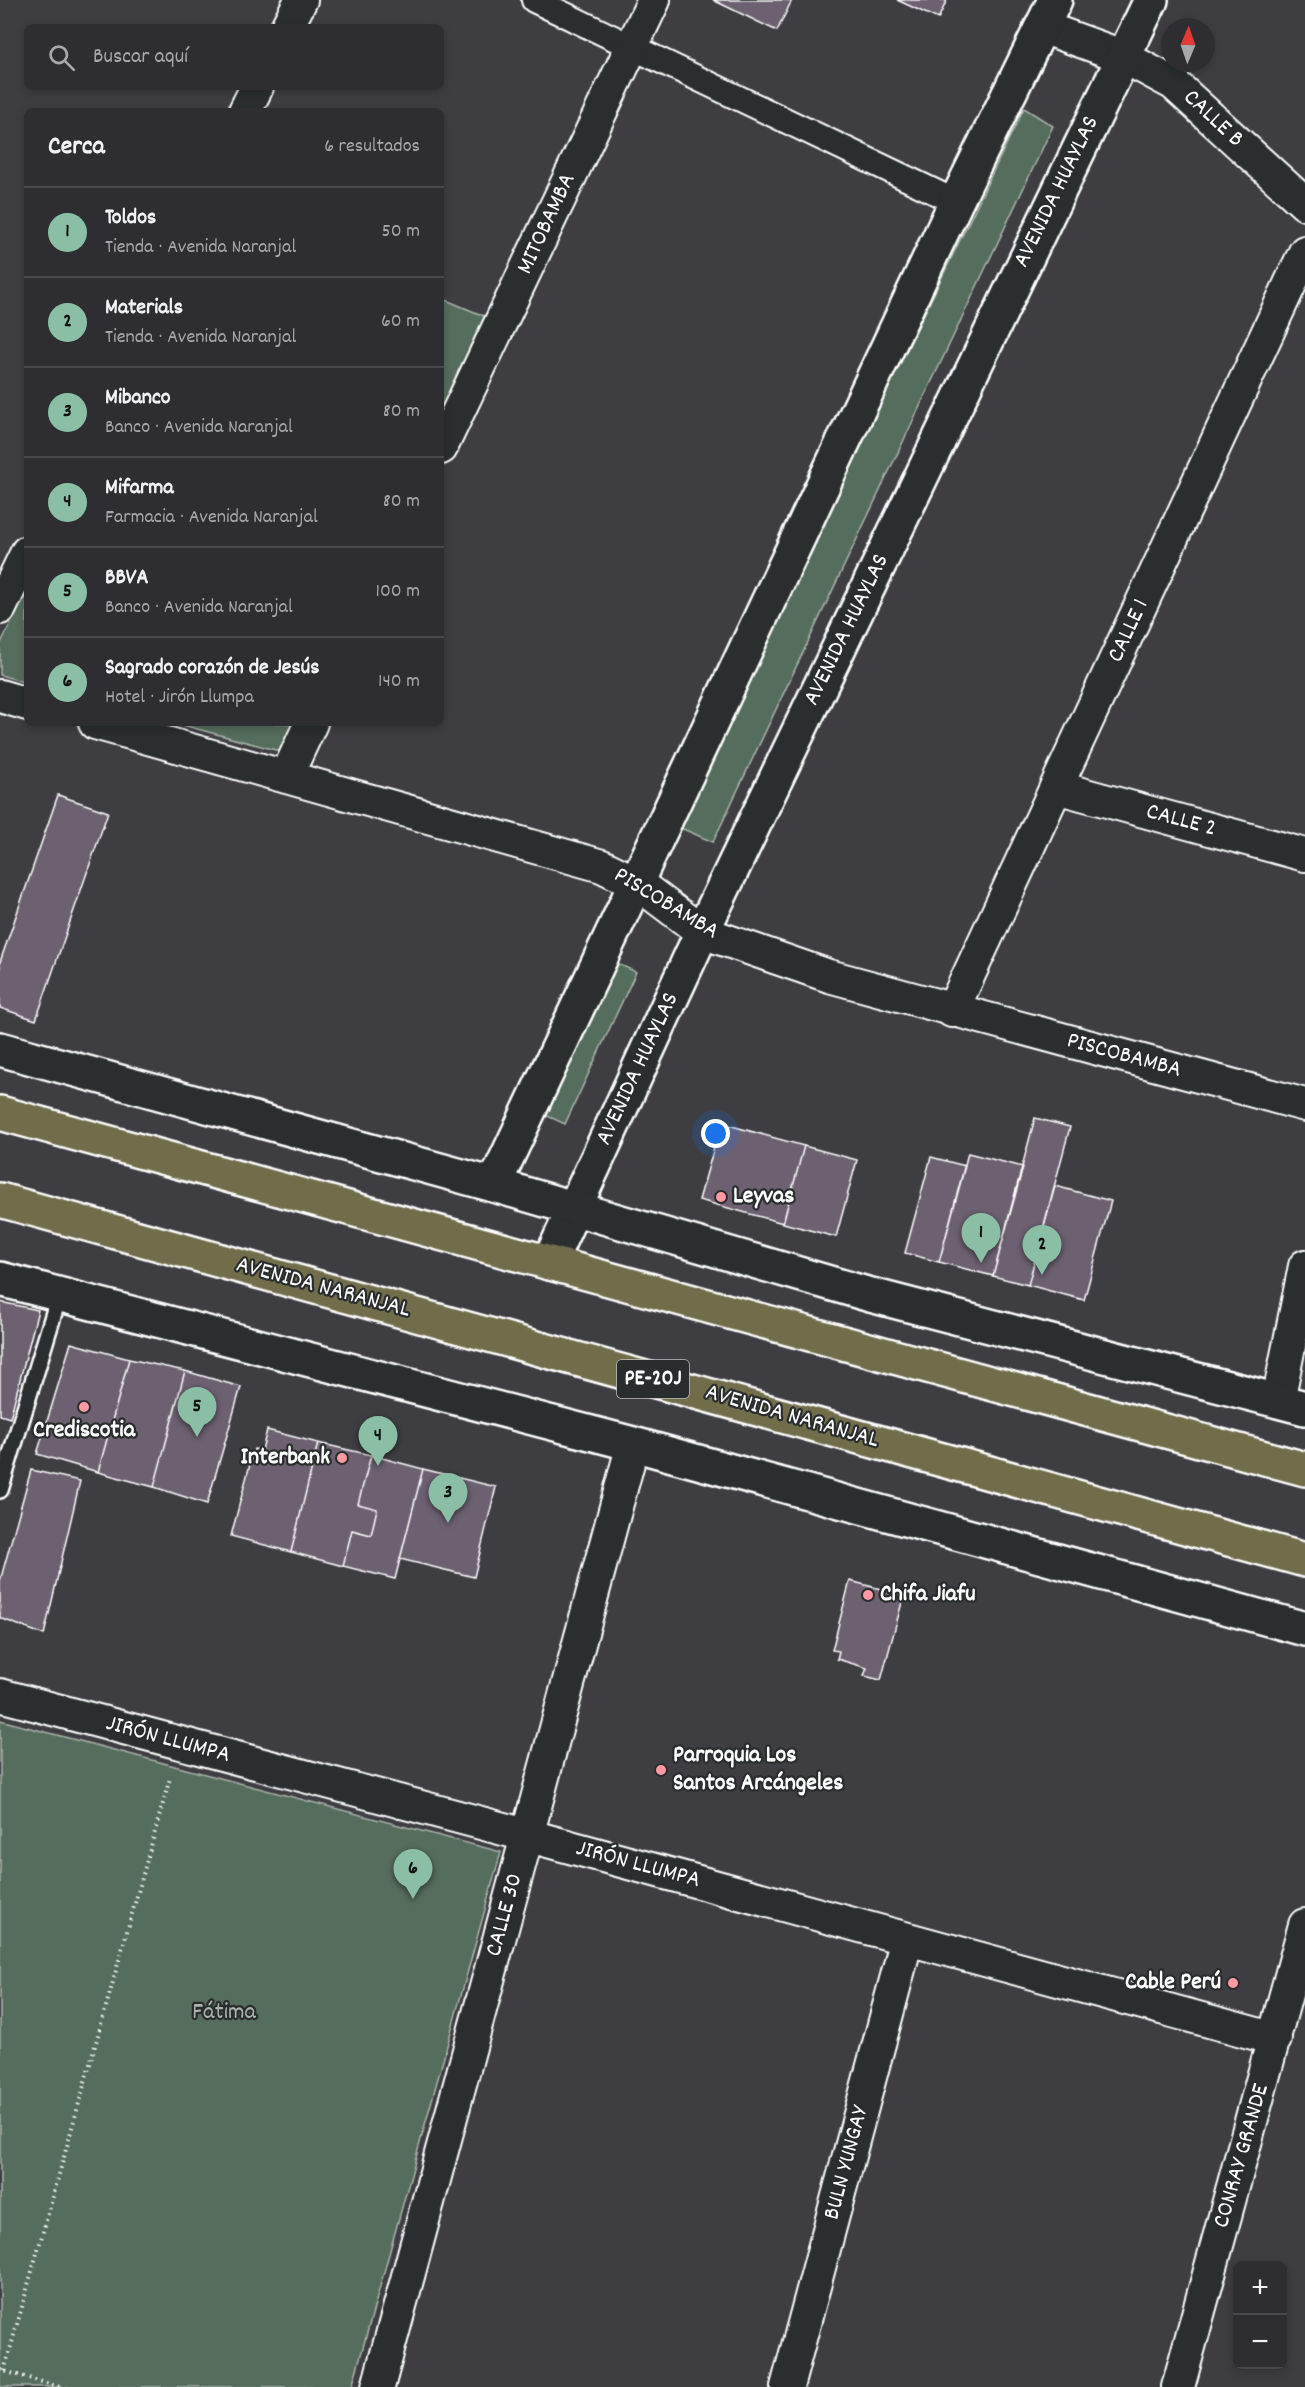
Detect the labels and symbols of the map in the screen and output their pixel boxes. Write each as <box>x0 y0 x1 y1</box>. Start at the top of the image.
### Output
north arrow <box>1161 18 1215 72</box>
street label: CALLE B <box>1175 82 1251 156</box>
street label: AVENIDA HUAYLAS <box>1006 110 1108 274</box>
street label: MITOBAMBA <box>509 168 585 280</box>
street label: AVENIDA HUAYLAS <box>796 548 898 712</box>
street label: CALLE 1 <box>1100 594 1158 668</box>
street label: CALLE 2 <box>1142 795 1220 847</box>
street label: PISCOBAMBA <box>607 859 725 949</box>
street label: AVENIDA HUAYLAS <box>588 987 688 1151</box>
street label: PISCOBAMBA <box>1063 1024 1185 1088</box>
your location <box>701 1119 730 1148</box>
place label: Leyvas <box>733 1180 794 1214</box>
marker: Leyvas <box>714 1190 728 1204</box>
pin: 1 <box>962 1214 1000 1263</box>
pin: 2 <box>1022 1226 1062 1275</box>
street label: AVENIDA NARANJAL <box>232 1248 414 1328</box>
road number: PE-20J <box>617 1360 689 1398</box>
street label: AVENIDA NARANJAL <box>701 1376 883 1458</box>
pin: 5 <box>178 1388 216 1437</box>
marker: Crediscotia <box>77 1400 91 1414</box>
place label: Crediscotia <box>33 1414 136 1448</box>
pin: 4 <box>358 1416 398 1466</box>
place label: Interbank <box>241 1441 330 1475</box>
marker: Interbank <box>335 1451 349 1465</box>
pin: 3 <box>428 1474 468 1523</box>
place label: Chifa Jiafu <box>880 1578 976 1612</box>
marker: Chifa Jiafu <box>861 1588 875 1602</box>
street label: JIRÓN LLUMPA <box>102 1707 234 1773</box>
place label: Parroquia Los Santos Arcángeles <box>673 1739 843 1801</box>
marker: Parroquia Los Santos Arcángeles <box>654 1763 668 1777</box>
street label: JIRÓN LLUMPA <box>572 1832 704 1898</box>
pin: 6 <box>394 1850 432 1899</box>
street label: CALLE 30 <box>478 1870 532 1960</box>
place label: Cable Perú <box>1125 1966 1221 2000</box>
marker: Cable Perú <box>1226 1976 1240 1990</box>
park label: Fátima <box>192 1996 257 2030</box>
street label: CONRAY GRANDE <box>1205 2080 1279 2232</box>
street label: BULN YUNGAY <box>816 2101 879 2224</box>

